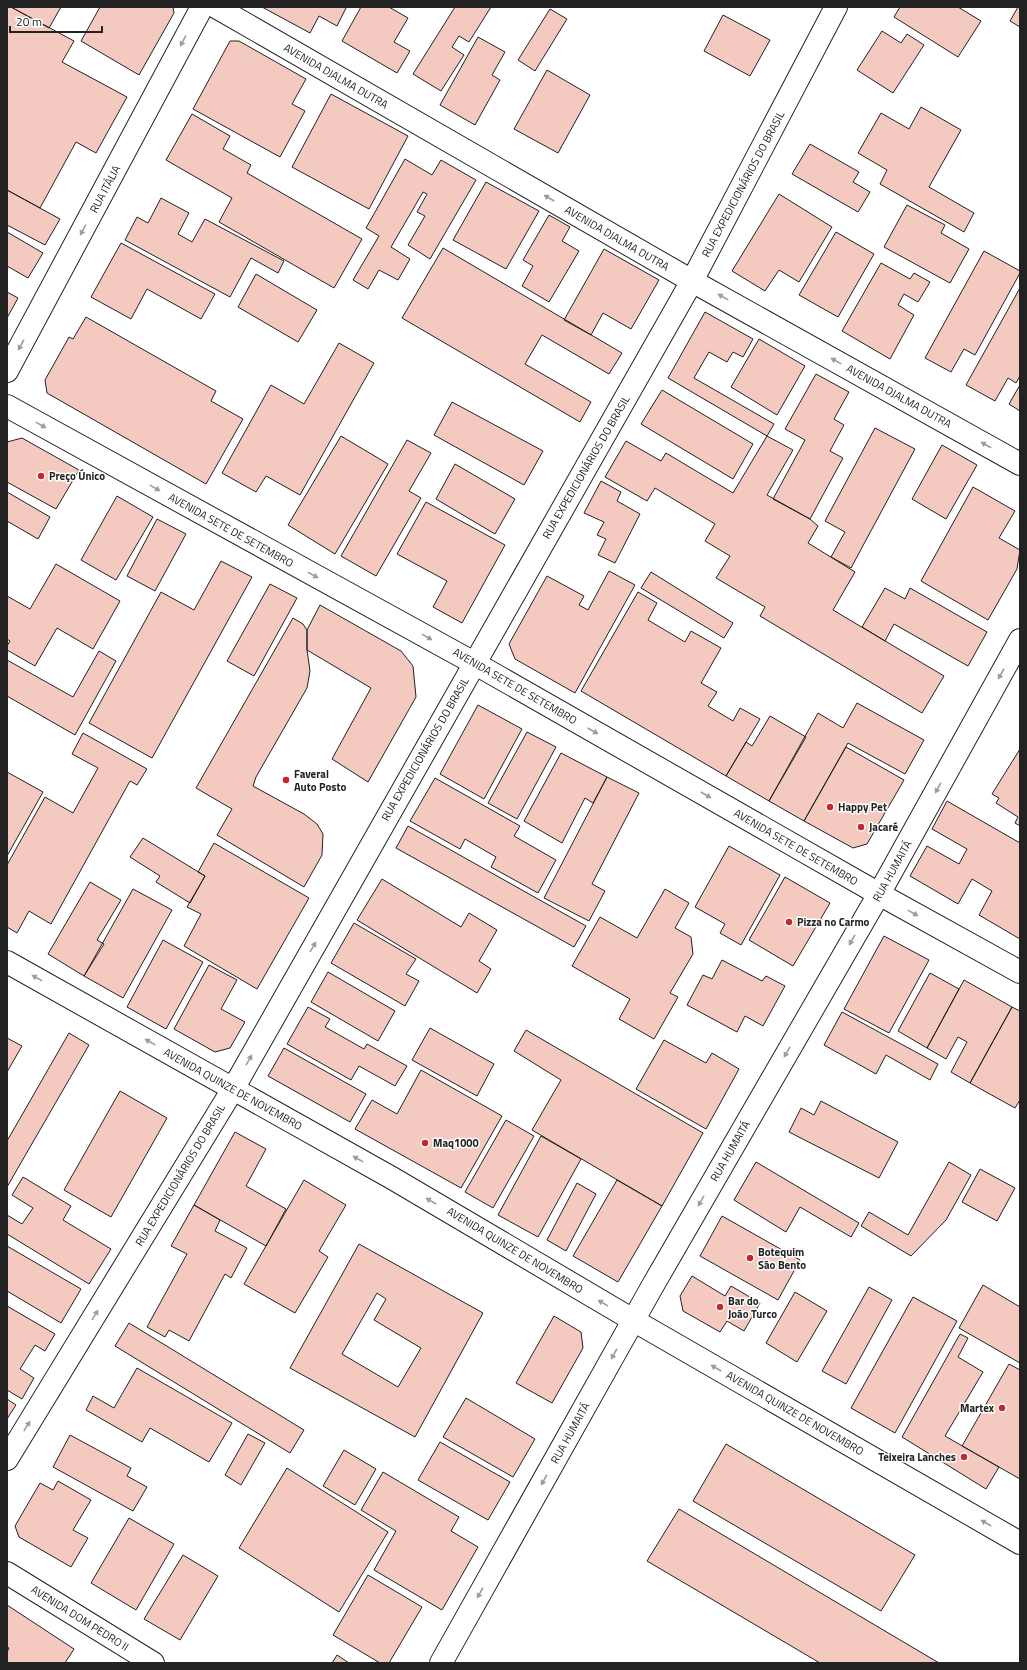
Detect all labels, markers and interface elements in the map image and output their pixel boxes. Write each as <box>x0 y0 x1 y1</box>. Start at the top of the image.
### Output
scale bar <box>10 8 102 34</box>
text: 20 m <box>16 12 42 31</box>
one-way arrow <box>180 36 187 47</box>
street label: AVENIDA DJALMA DUTRA <box>281 40 392 113</box>
street label: RUA EXPEDICIONÁRIOS DO BRASIL <box>698 108 789 260</box>
street label: RUA ITÁLIA <box>86 162 124 216</box>
one-way arrow <box>543 195 555 202</box>
street label: AVENIDA DJALMA DUTRA <box>562 202 673 275</box>
one-way arrow <box>80 225 86 236</box>
one-way arrow <box>717 294 728 301</box>
one-way arrow <box>18 339 25 351</box>
one-way arrow <box>830 357 842 364</box>
street label: AVENIDA DJALMA DUTRA <box>843 360 955 432</box>
street label: RUA EXPEDICIONÁRIOS DO BRASIL <box>538 392 634 542</box>
one-way arrow <box>35 421 47 428</box>
one-way arrow <box>980 441 992 448</box>
place label: Preço Único <box>49 468 105 484</box>
marker: Preço Único <box>36 471 46 481</box>
one-way arrow <box>149 484 161 491</box>
street label: AVENIDA SETE DE SETEMBRO <box>166 489 296 571</box>
one-way arrow <box>307 572 319 578</box>
one-way arrow <box>422 634 433 641</box>
street label: AVENIDA SETE DE SETEMBRO <box>450 644 580 728</box>
one-way arrow <box>998 668 1004 680</box>
street label: RUA EXPEDICIONÁRIOS DO BRASIL <box>377 674 473 824</box>
one-way arrow <box>587 727 599 734</box>
place label: Faveral Auto Posto <box>294 766 347 795</box>
marker: Faveral Auto Posto <box>281 775 291 785</box>
one-way arrow <box>935 782 941 794</box>
one-way arrow <box>700 792 712 798</box>
place label: Happy Pet <box>838 799 887 815</box>
marker: Happy Pet <box>825 802 835 812</box>
street label: AVENIDA SETE DE SETEMBRO <box>731 805 861 889</box>
place label: Jacaré <box>869 819 899 835</box>
marker: Jacaré <box>856 822 866 832</box>
street label: RUA HUMAITÁ <box>869 837 916 904</box>
one-way arrow <box>907 909 919 916</box>
place label: Pizza no Carmo <box>797 914 870 930</box>
marker: Pizza no Carmo <box>784 917 794 927</box>
one-way arrow <box>849 934 856 946</box>
one-way arrow <box>310 941 316 953</box>
one-way arrow <box>31 975 43 982</box>
one-way arrow <box>144 1039 156 1046</box>
street label: AVENIDA QUINZE DE NOVEMBRO <box>161 1044 305 1134</box>
one-way arrow <box>784 1047 791 1058</box>
one-way arrow <box>246 1054 252 1066</box>
street label: RUA EXPEDICIONÁRIOS DO BRASIL <box>131 1100 229 1249</box>
street label: RUA HUMAITÁ <box>706 1117 754 1184</box>
place label: Maq1000 <box>433 1135 479 1151</box>
marker: Maq1000 <box>420 1138 430 1148</box>
one-way arrow <box>352 1155 364 1162</box>
one-way arrow <box>698 1195 705 1207</box>
one-way arrow <box>425 1197 437 1204</box>
street label: AVENIDA QUINZE DE NOVEMBRO <box>444 1203 586 1297</box>
place label: Botequim São Bento <box>758 1244 806 1273</box>
marker: Botequim São Bento <box>745 1253 755 1263</box>
place label: Bar do João Turco <box>728 1293 777 1322</box>
one-way arrow <box>597 1299 609 1306</box>
marker: Bar do João Turco <box>715 1302 725 1312</box>
one-way arrow <box>91 1310 99 1320</box>
one-way arrow <box>611 1348 617 1360</box>
one-way arrow <box>710 1364 722 1371</box>
street label: AVENIDA QUINZE DE NOVEMBRO <box>723 1367 867 1459</box>
street label: RUA HUMAITÁ <box>547 1399 594 1466</box>
place label: Martex <box>960 1400 995 1416</box>
marker: Martex <box>997 1403 1007 1413</box>
one-way arrow <box>24 1420 31 1432</box>
place label: Teixeira Lanches <box>878 1449 956 1465</box>
marker: Teixeira Lanches <box>959 1452 969 1462</box>
one-way arrow <box>540 1474 547 1486</box>
one-way arrow <box>980 1520 992 1527</box>
street label: AVENIDA DOM PEDRO II <box>28 1581 132 1655</box>
one-way arrow <box>477 1587 483 1599</box>

